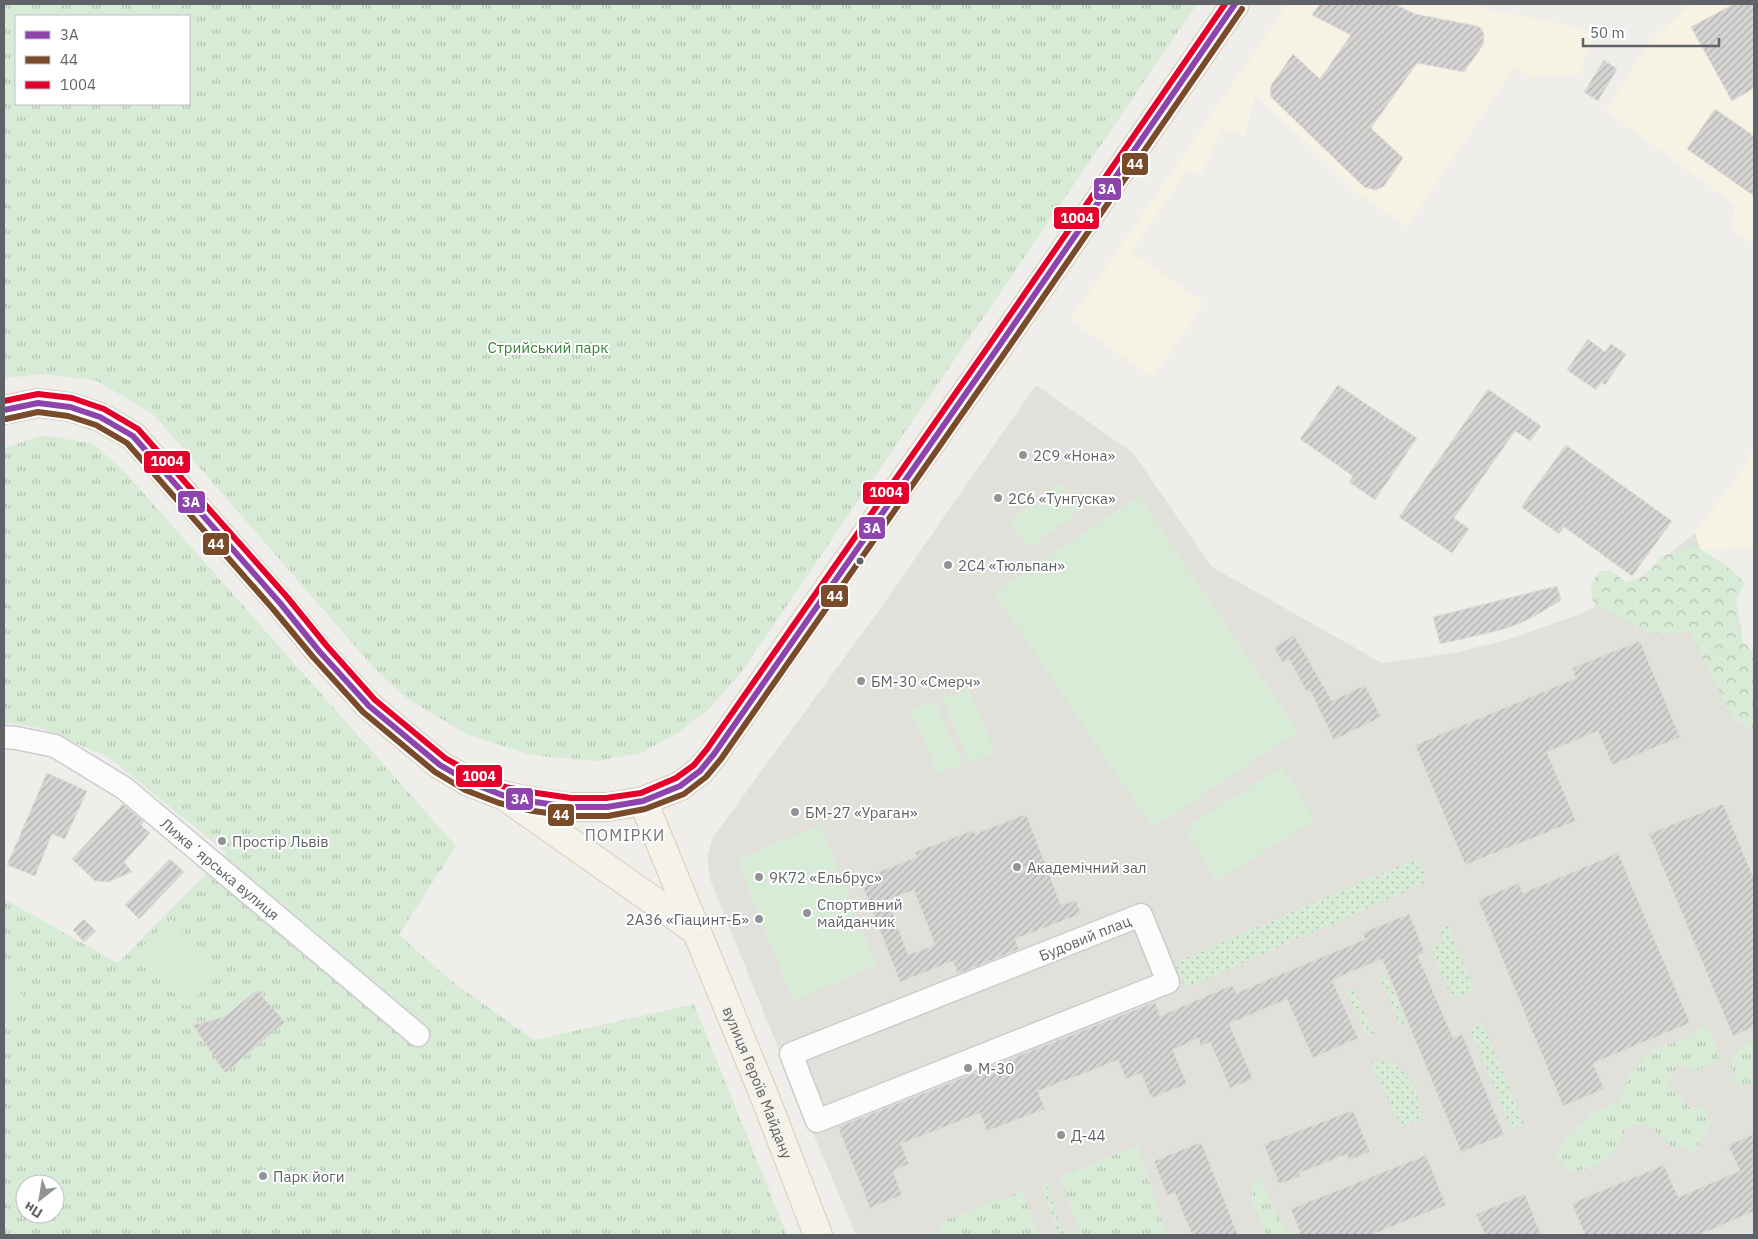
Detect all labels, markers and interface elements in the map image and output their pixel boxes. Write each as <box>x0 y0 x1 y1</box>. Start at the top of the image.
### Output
legend <box>15 15 190 105</box>
scale bar <box>1583 15 1719 47</box>
text: 50 m <box>1590 23 1625 42</box>
text: 3А <box>60 25 79 44</box>
text: 44 <box>60 50 78 69</box>
text: 1004 <box>60 75 96 94</box>
line badge: 44 <box>1121 152 1149 176</box>
text: 44 <box>1127 155 1143 173</box>
line badge: 3А <box>1093 177 1122 201</box>
text: 3А <box>1098 180 1116 198</box>
line badge: 1004 <box>1053 206 1100 230</box>
text: 1004 <box>1060 209 1094 227</box>
park label: Стрийський парк <box>487 338 609 357</box>
place label: 2С9 «Нона» <box>1033 446 1115 465</box>
marker: 2С9 «Нона» <box>1017 449 1029 461</box>
line badge: 1004 <box>143 450 191 474</box>
text: 1004 <box>150 452 184 470</box>
line badge: 1004 <box>862 481 910 505</box>
text: 1004 <box>869 483 903 501</box>
place label: 2С6 «Тунгуска» <box>1008 489 1116 508</box>
line badge: 3А <box>177 490 206 514</box>
marker: 2С6 «Тунгуска» <box>992 492 1004 504</box>
text: 3А <box>182 493 200 511</box>
line badge: 3А <box>858 516 886 540</box>
text: 3А <box>863 519 881 537</box>
line badge: 44 <box>202 532 230 556</box>
text: 44 <box>208 535 224 553</box>
unlabelled marker <box>855 556 865 566</box>
place label: 2С4 «Тюльпан» <box>958 556 1065 575</box>
marker: 2С4 «Тюльпан» <box>942 559 954 571</box>
line badge: 44 <box>820 584 849 608</box>
text: 44 <box>827 587 843 605</box>
place label: БМ-30 «Смерч» <box>871 672 981 691</box>
marker: БМ-30 «Смерч» <box>855 675 867 687</box>
line badge: 1004 <box>455 764 503 788</box>
text: 1004 <box>462 767 496 785</box>
line badge: 3А <box>505 787 534 811</box>
text: 3А <box>511 790 529 808</box>
line badge: 44 <box>547 803 575 827</box>
place label: БМ-27 «Ураган» <box>805 803 918 822</box>
text: 44 <box>553 806 569 824</box>
marker: БМ-27 «Ураган» <box>789 806 801 818</box>
street label: Лижвʼярська вулиця <box>157 814 283 924</box>
district label: ПОМІРКИ <box>585 825 665 845</box>
place label: Простір Львів <box>232 832 329 851</box>
marker: Простір Львів <box>216 835 228 847</box>
place label: Академічний зал <box>1027 858 1147 877</box>
marker: Академічний зал <box>1011 861 1023 873</box>
place label: 9К72 «Ельбрус» <box>769 868 882 887</box>
marker: 9К72 «Ельбрус» <box>753 871 765 883</box>
place label: Спортивний майданчик <box>817 895 903 931</box>
marker: Спортивний майданчик <box>801 907 813 919</box>
place label: 2А36 «Гіацинт-Б» <box>626 910 749 929</box>
street label: Будовий плац <box>1036 911 1134 965</box>
marker: 2А36 «Гіацинт-Б» <box>753 913 765 925</box>
street label: вулиця Героїв Майдану <box>719 1003 797 1162</box>
place label: М-30 <box>978 1059 1014 1078</box>
marker: М-30 <box>962 1062 974 1074</box>
place label: Д-44 <box>1071 1126 1106 1145</box>
marker: Д-44 <box>1055 1129 1067 1141</box>
place label: Парк йоги <box>273 1167 344 1186</box>
marker: Парк йоги <box>257 1170 269 1182</box>
north arrow <box>15 1174 65 1224</box>
text: Пн <box>21 1198 46 1223</box>

